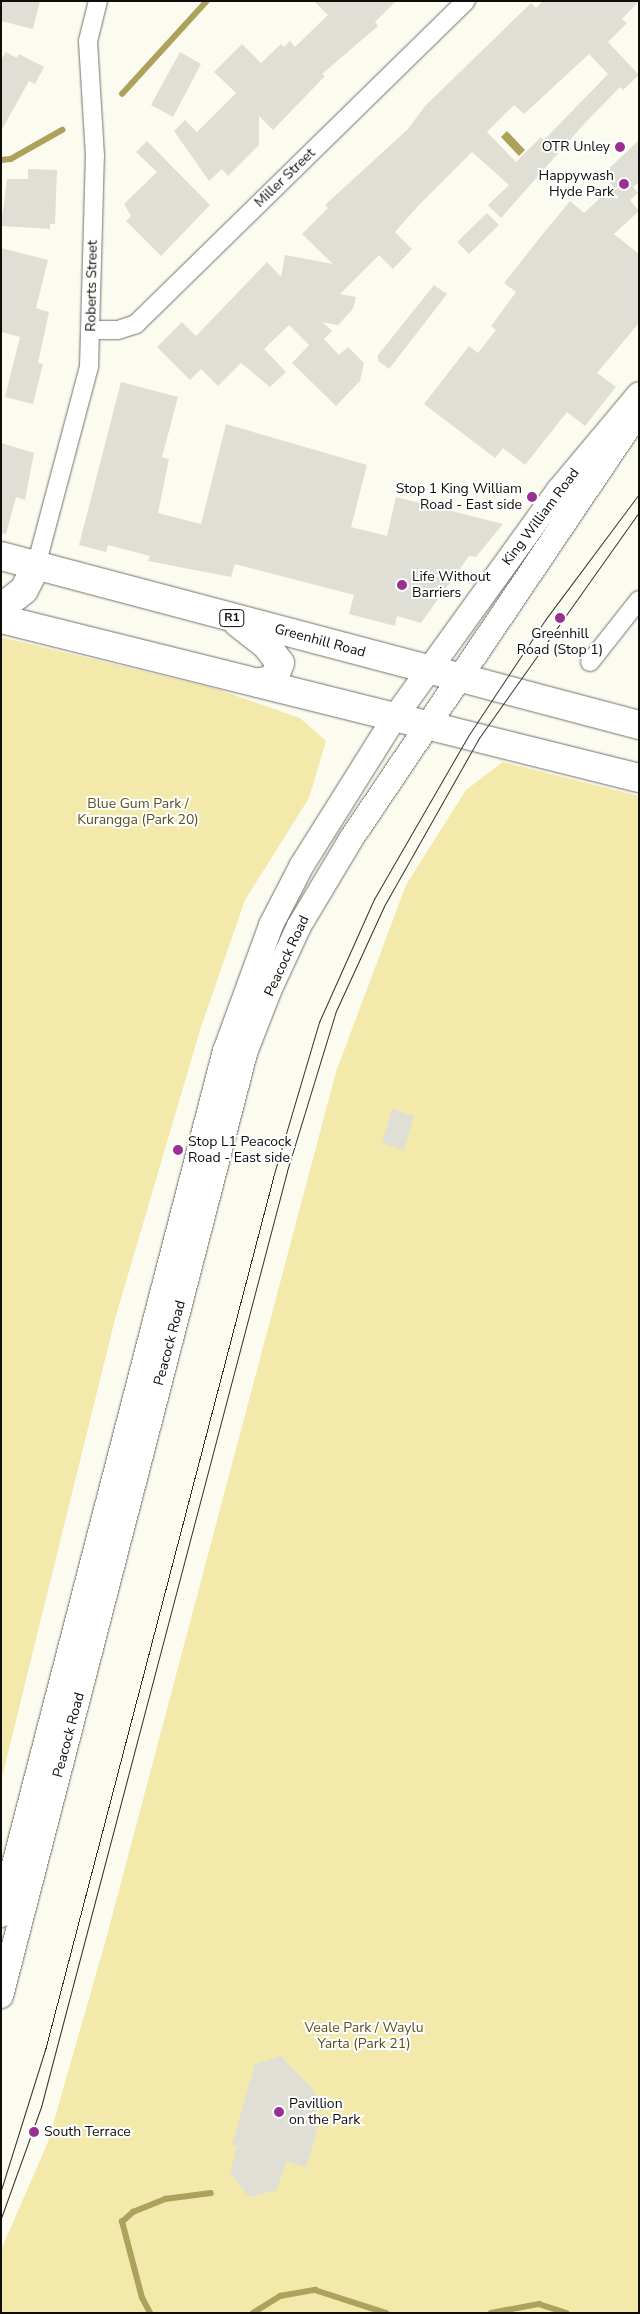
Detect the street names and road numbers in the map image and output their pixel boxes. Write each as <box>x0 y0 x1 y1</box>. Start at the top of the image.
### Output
street label: Miller Street <box>251 145 319 211</box>
street label: Roberts Street <box>83 240 101 332</box>
street label: King William Road <box>499 465 583 569</box>
road number: R1 <box>218 608 246 628</box>
street label: Greenhill Road <box>273 621 367 661</box>
street label: Peacock Road <box>261 913 313 999</box>
street label: Peacock Road <box>151 1299 189 1387</box>
street label: Peacock Road <box>50 1691 88 1779</box>

